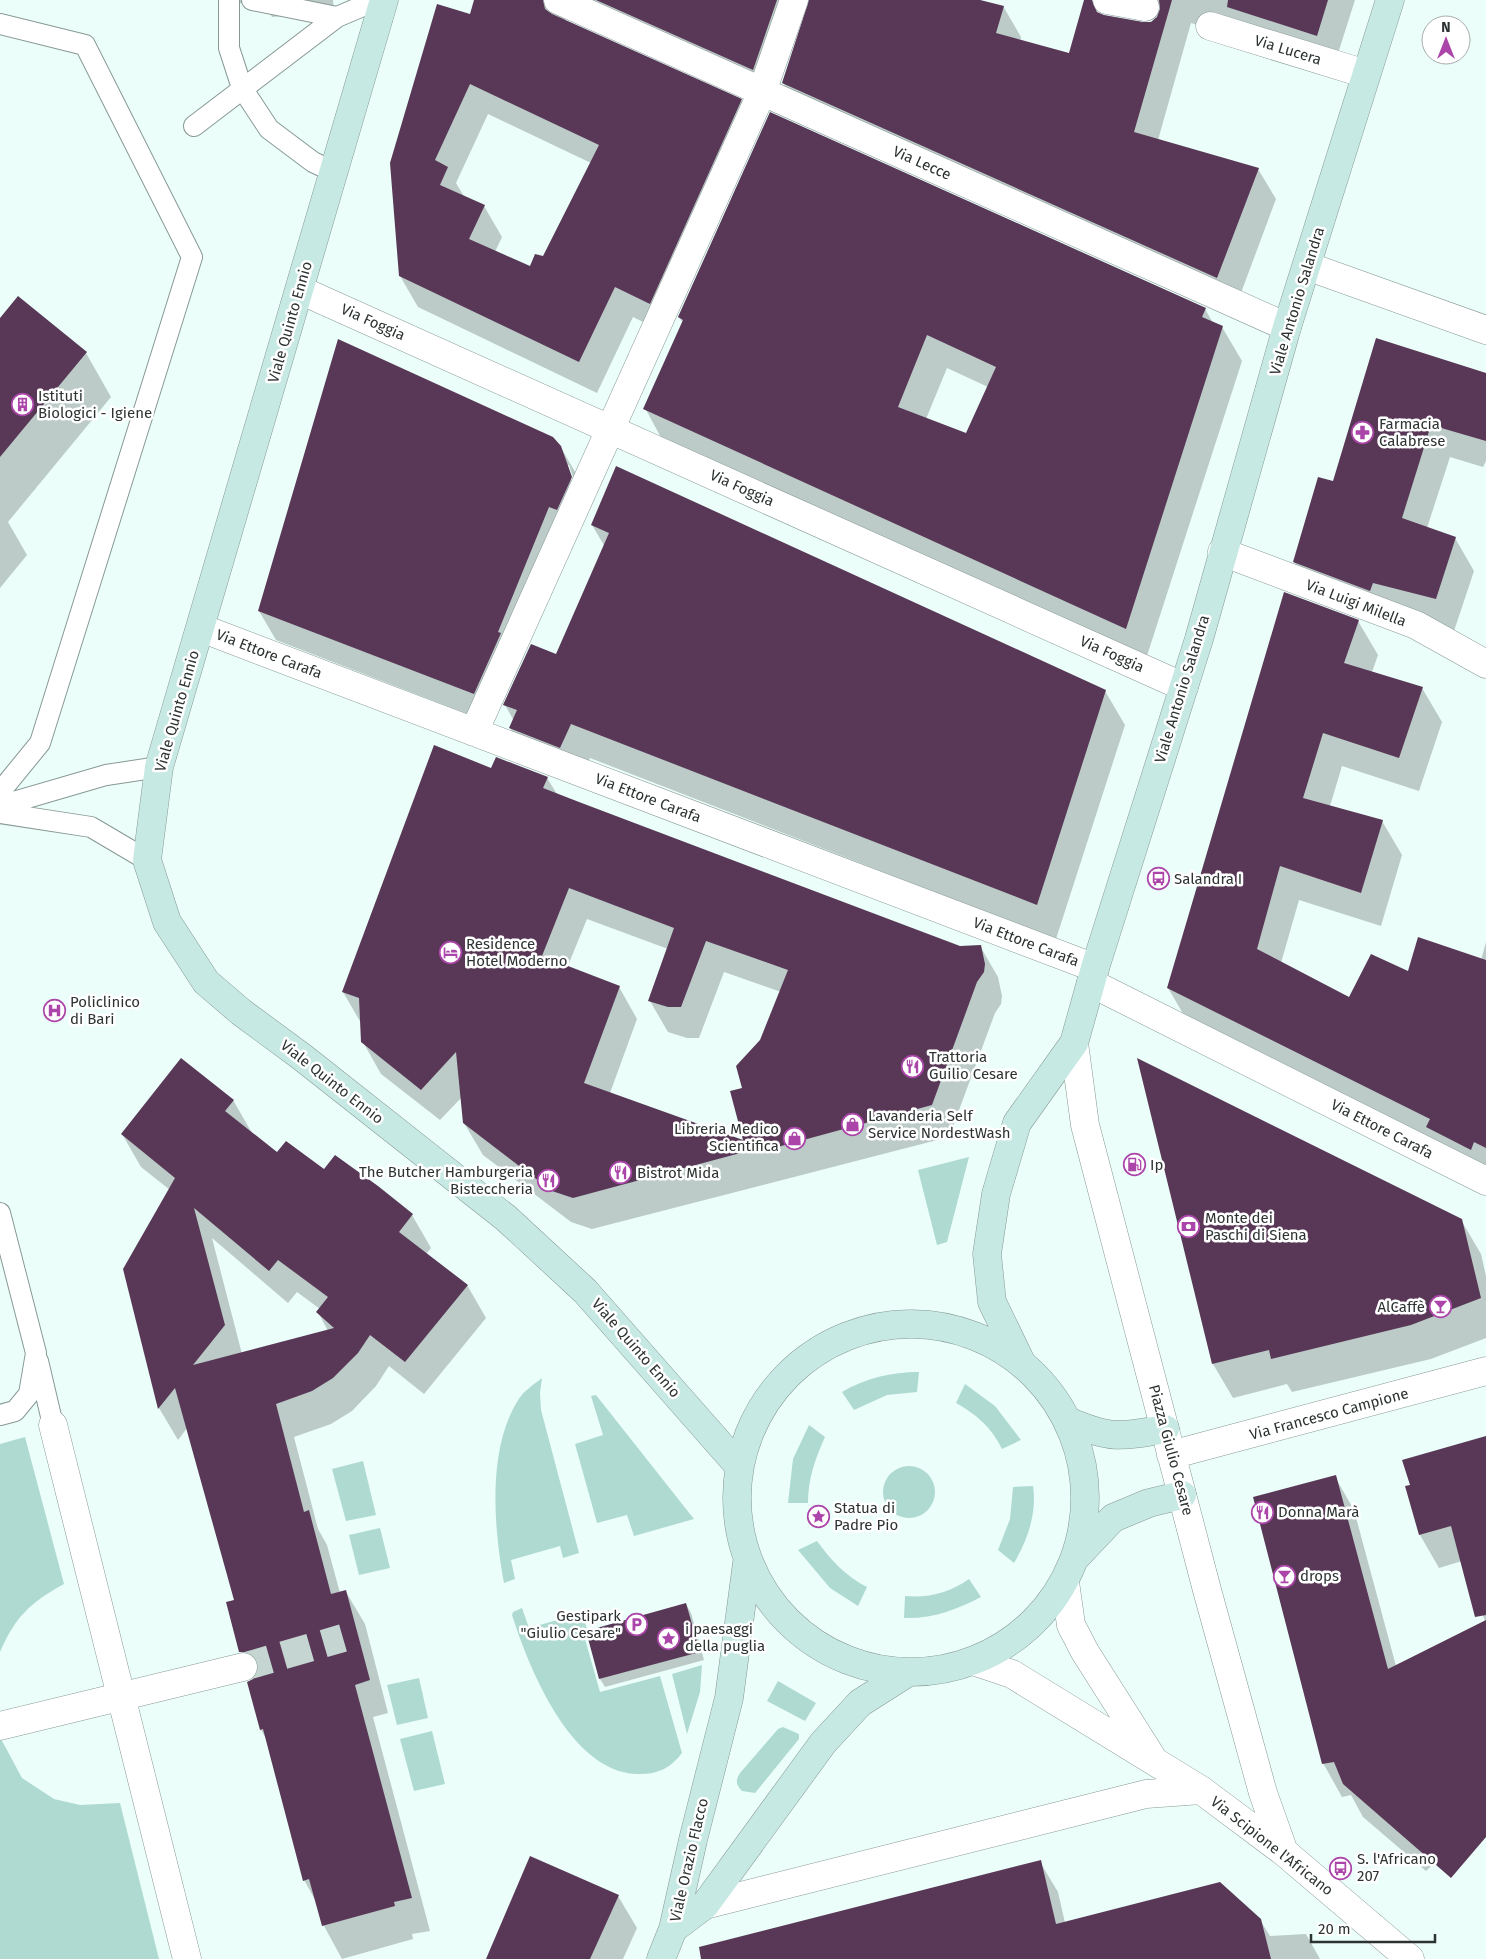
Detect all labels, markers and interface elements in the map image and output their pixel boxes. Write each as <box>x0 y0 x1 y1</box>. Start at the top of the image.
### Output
north arrow <box>1421 15 1471 65</box>
text: N <box>1441 19 1451 36</box>
street label: Via Lucera <box>1252 31 1324 69</box>
street label: Via Lecce <box>890 142 954 184</box>
street label: Viale Antonio Salandra <box>1266 225 1328 377</box>
street label: Viale Quinto Ennio <box>264 259 316 385</box>
street label: Via Foggia <box>338 300 408 344</box>
place label: Istituti Biologici - Igiene <box>38 387 152 422</box>
building icon: Istituti Biologici - Igiene <box>10 393 34 417</box>
place label: Farmacia Calabrese <box>1379 415 1445 450</box>
pharmacy icon: Farmacia Calabrese <box>1351 421 1375 445</box>
street label: Via Foggia <box>707 466 777 510</box>
street label: Via Luigi Milella <box>1303 576 1409 630</box>
street label: Viale Antonio Salandra <box>1151 613 1213 765</box>
street label: Via Ettore Carafa <box>213 626 325 682</box>
street label: Via Foggia <box>1077 632 1147 676</box>
street label: Viale Quinto Ennio <box>151 648 203 774</box>
street label: Via Ettore Carafa <box>592 770 704 826</box>
bus stop icon: Salandra I <box>1146 867 1170 891</box>
place label: Salandra I <box>1174 870 1242 888</box>
street label: Via Ettore Carafa <box>970 914 1082 970</box>
place label: Residence Hotel Moderno <box>466 935 568 970</box>
hotel icon: Residence Hotel Moderno <box>438 941 462 965</box>
place label: Policlinico di Bari <box>70 993 140 1028</box>
hospital icon: Policlinico di Bari <box>42 999 66 1023</box>
street label: Viale Quinto Ennio <box>277 1036 387 1128</box>
place label: Trattoria Guilio Cesare <box>929 1048 1018 1083</box>
restaurant icon: Trattoria Guilio Cesare <box>901 1054 925 1078</box>
street label: Via Ettore Carafa <box>1328 1096 1436 1162</box>
place label: Lavanderia Self Service NordestWash <box>868 1107 1010 1142</box>
shop icon: Lavanderia Self Service NordestWash <box>840 1113 864 1137</box>
place label: Libreria Medico Scientifica <box>674 1120 779 1155</box>
shop icon: Libreria Medico Scientifica <box>783 1126 807 1150</box>
fuel station icon: Ip <box>1122 1153 1146 1177</box>
place label: Ip <box>1150 1156 1163 1174</box>
restaurant icon: Bistrot Mida <box>609 1161 633 1185</box>
place label: The Butcher Hamburgeria Bisteccheria <box>359 1163 533 1198</box>
place label: Bistrot Mida <box>637 1164 719 1182</box>
restaurant icon: The Butcher Hamburgeria Bisteccheria <box>537 1169 561 1193</box>
place label: Monte dei Paschi di Siena <box>1205 1209 1307 1244</box>
bank icon: Monte dei Paschi di Siena <box>1177 1215 1201 1239</box>
street label: Viale Quinto Ennio <box>588 1295 684 1401</box>
bar icon: AlCaffè <box>1429 1295 1453 1319</box>
place label: AlCaffè <box>1378 1298 1425 1316</box>
street label: Piazza Giulio Cesare <box>1145 1383 1197 1517</box>
street label: Via Francesco Campione <box>1248 1384 1410 1444</box>
place label: Statua di Padre Pio <box>834 1499 898 1534</box>
restaurant icon: Donna Marà <box>1250 1500 1274 1524</box>
place label: Donna Marà <box>1278 1503 1359 1521</box>
place icon: Statua di Padre Pio <box>806 1505 830 1529</box>
bar icon: drops <box>1272 1564 1296 1588</box>
place label: drops <box>1300 1567 1339 1585</box>
place label: Gestipark "Giulio Cesare" <box>521 1607 621 1642</box>
parking icon: Gestipark "Giulio Cesare" <box>625 1613 649 1637</box>
place label: i paesaggi della puglia <box>685 1620 765 1655</box>
place icon: i paesaggi della puglia <box>657 1626 681 1650</box>
street label: Via Scipione l'Africano <box>1207 1793 1337 1899</box>
street label: Viale Orazio Flacco <box>666 1796 712 1924</box>
place label: S. l'Africano 207 <box>1357 1850 1436 1885</box>
bus stop icon: S. l'Africano 207 <box>1329 1856 1353 1880</box>
scale bar <box>1311 1912 1435 1944</box>
text: 20 m <box>1318 1920 1351 1938</box>

